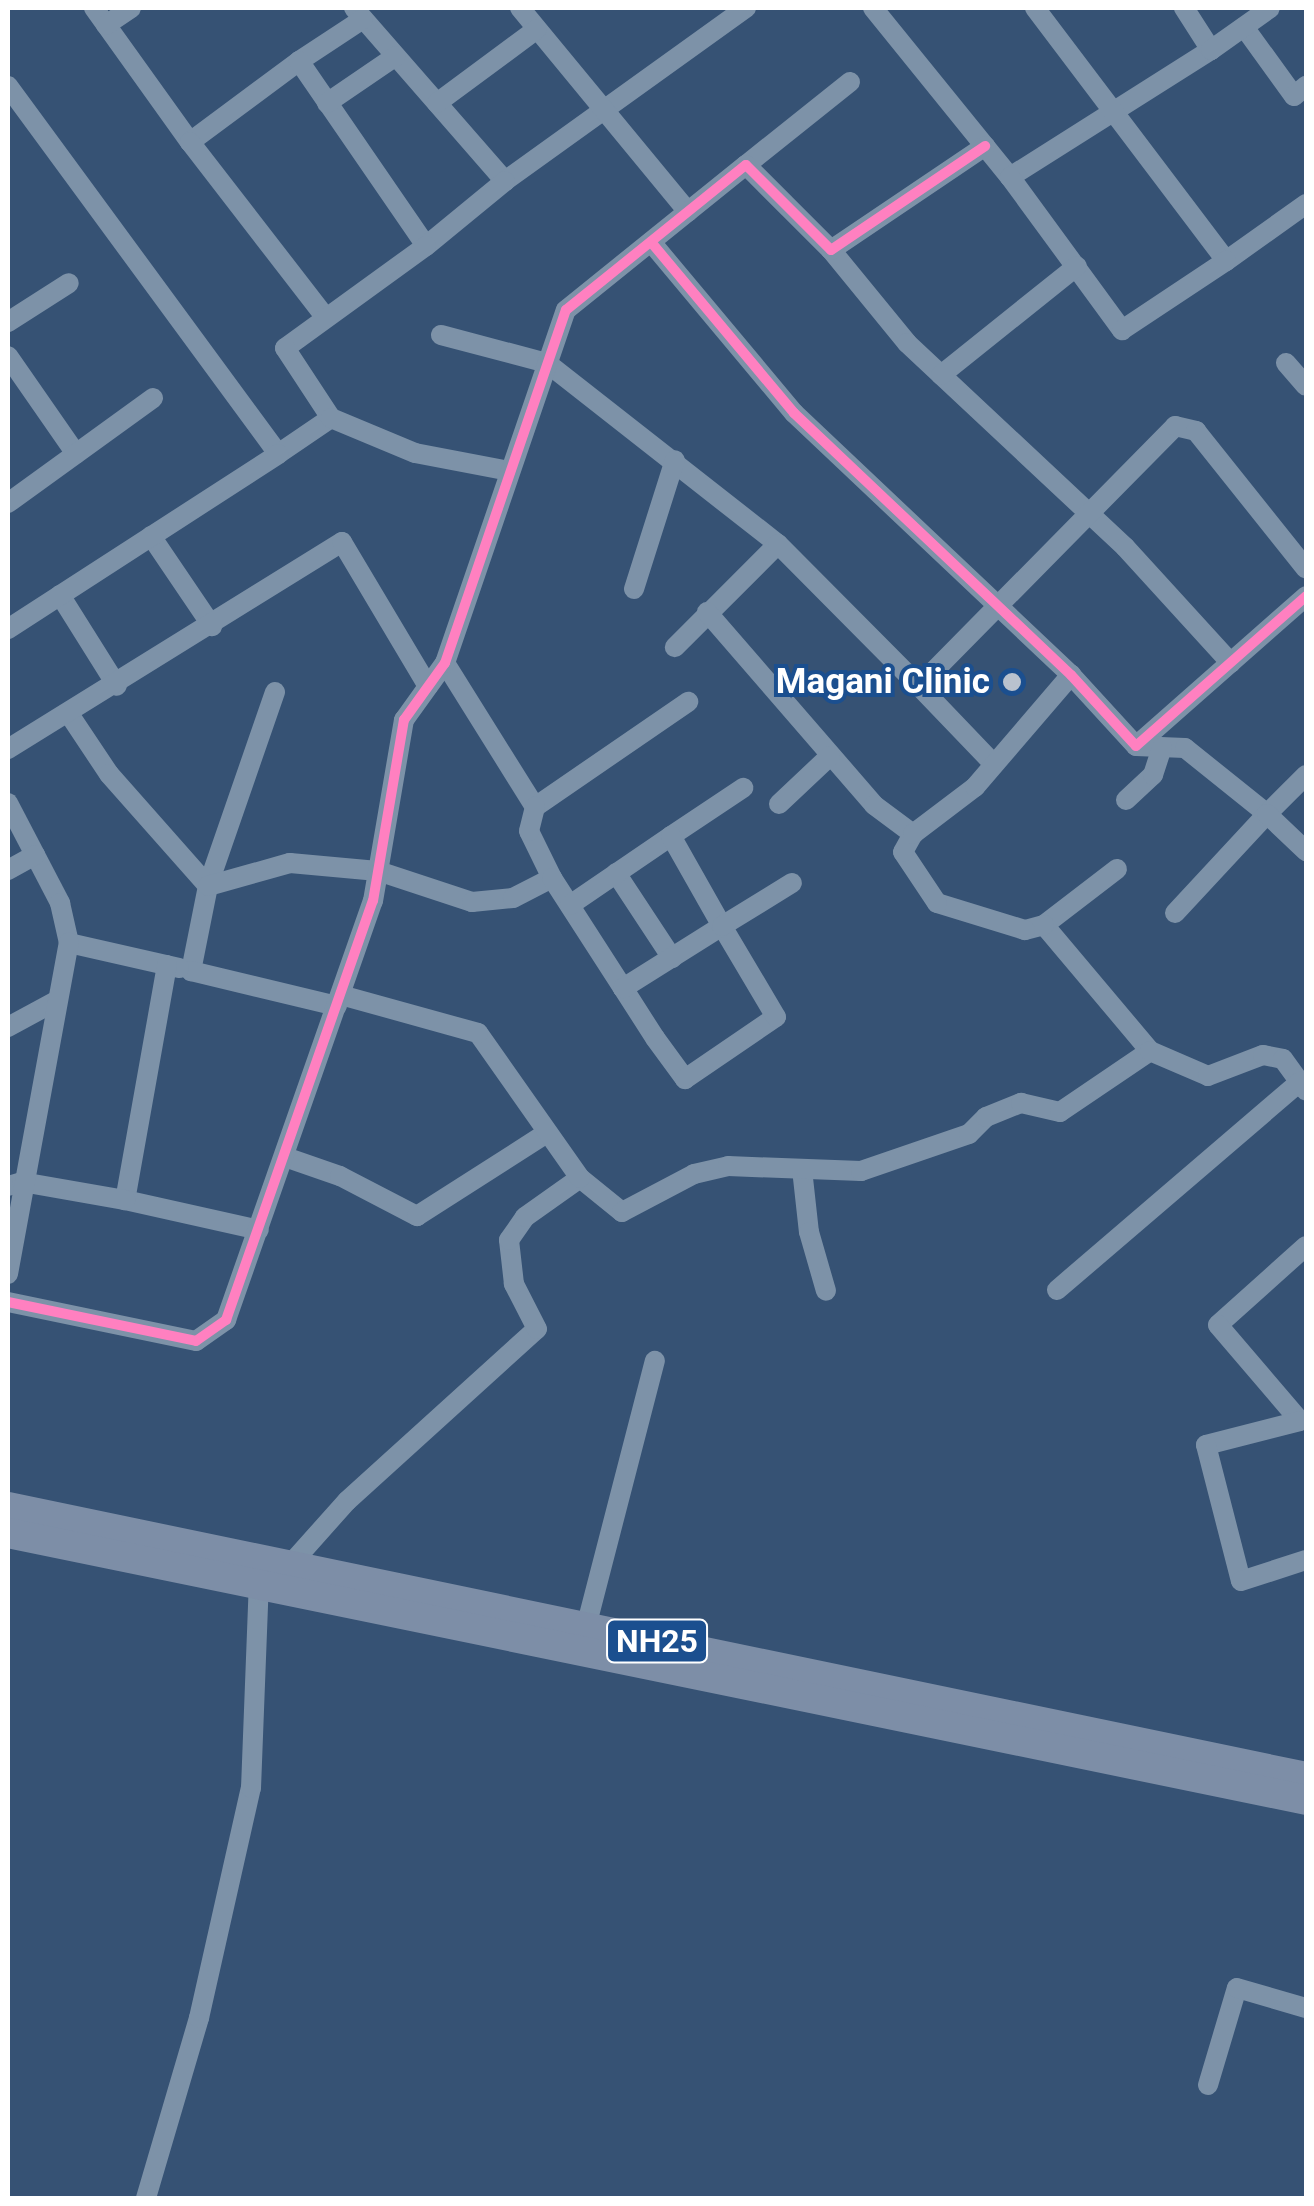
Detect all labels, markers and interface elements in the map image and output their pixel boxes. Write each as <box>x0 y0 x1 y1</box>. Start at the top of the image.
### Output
place label: Magani Clinic <box>776 661 990 703</box>
marker: Magani Clinic <box>999 669 1025 695</box>
road number: NH25 <box>604 1614 710 1668</box>

